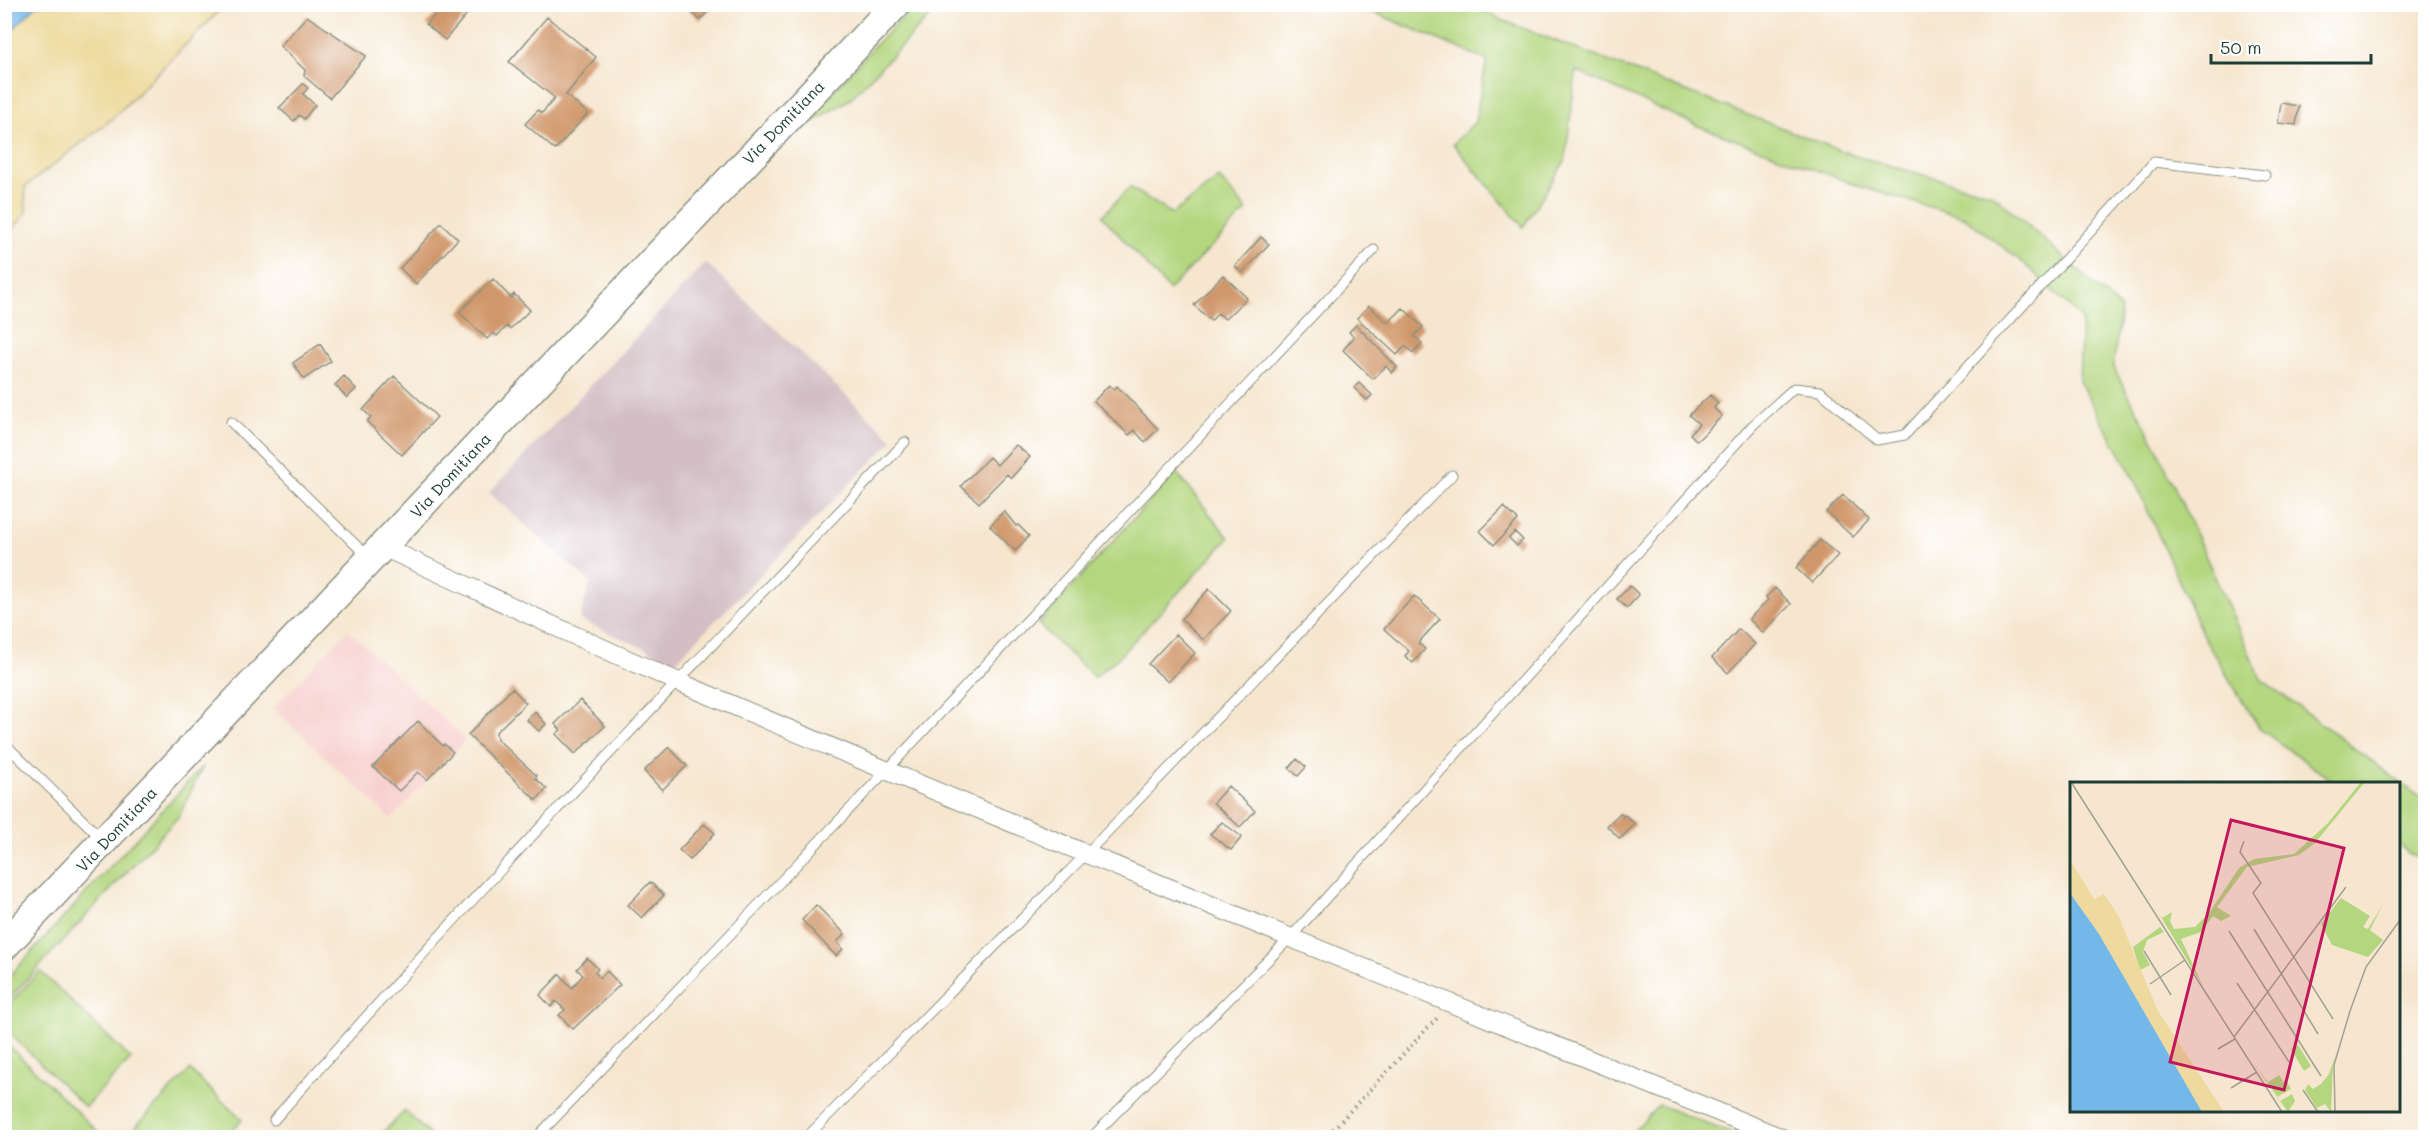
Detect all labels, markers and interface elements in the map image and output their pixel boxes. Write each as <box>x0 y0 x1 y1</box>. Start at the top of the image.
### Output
scale bar <box>2211 27 2372 65</box>
text: 50 m <box>2220 35 2262 59</box>
street label: Via Domitiana <box>738 75 828 169</box>
street label: Via Domitiana <box>405 428 495 522</box>
street label: Via Domitiana <box>71 782 161 876</box>
inset map <box>2070 782 2400 1112</box>

